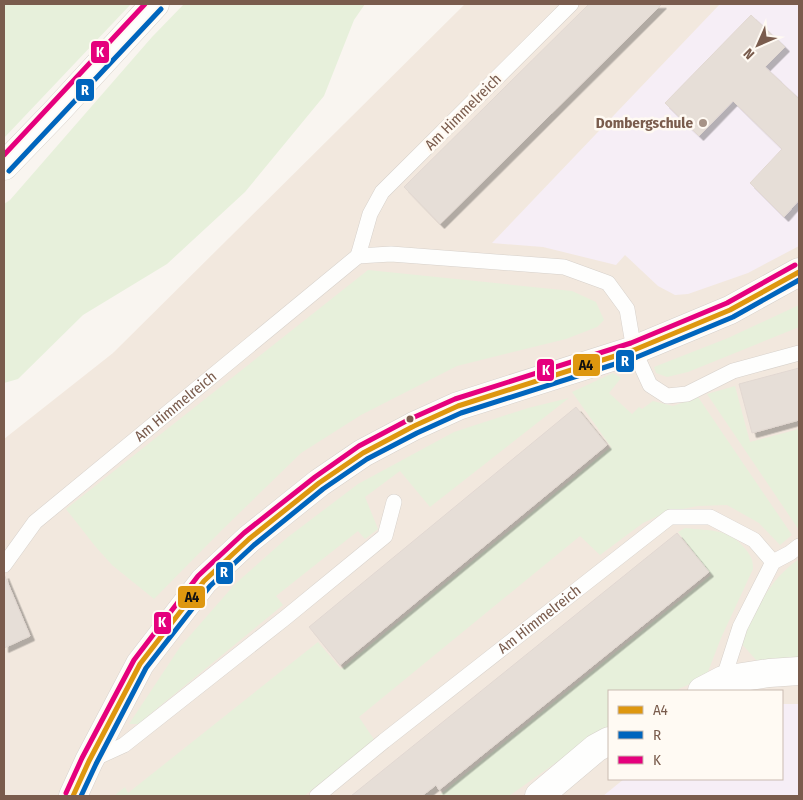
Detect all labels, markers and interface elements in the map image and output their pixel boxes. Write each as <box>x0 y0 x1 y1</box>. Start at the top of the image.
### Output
north arrow <box>733 20 783 70</box>
line badge: K <box>90 40 110 64</box>
text: K <box>96 44 105 61</box>
text: N <box>740 45 758 63</box>
street label: Am Himmelreich <box>421 70 505 154</box>
line badge: R <box>75 78 95 102</box>
text: R <box>81 82 89 99</box>
place label: Dombergschule <box>596 114 693 132</box>
marker: Dombergschule <box>697 117 709 129</box>
line badge: R <box>615 349 635 373</box>
line badge: A4 <box>572 353 601 377</box>
text: R <box>621 353 629 370</box>
text: A4 <box>578 357 593 374</box>
line badge: K <box>536 358 555 382</box>
text: K <box>542 362 551 379</box>
street label: Am Himmelreich <box>131 367 220 445</box>
unlabelled marker <box>405 414 415 424</box>
line badge: R <box>215 561 234 585</box>
text: R <box>220 564 228 581</box>
street label: Am Himmelreich <box>494 581 585 657</box>
line badge: A4 <box>177 585 206 609</box>
text: A4 <box>184 589 199 606</box>
line badge: K <box>153 611 172 635</box>
text: K <box>158 614 167 631</box>
legend <box>608 690 783 780</box>
text: A4 <box>653 701 668 719</box>
text: R <box>653 726 661 744</box>
text: K <box>653 751 661 769</box>

